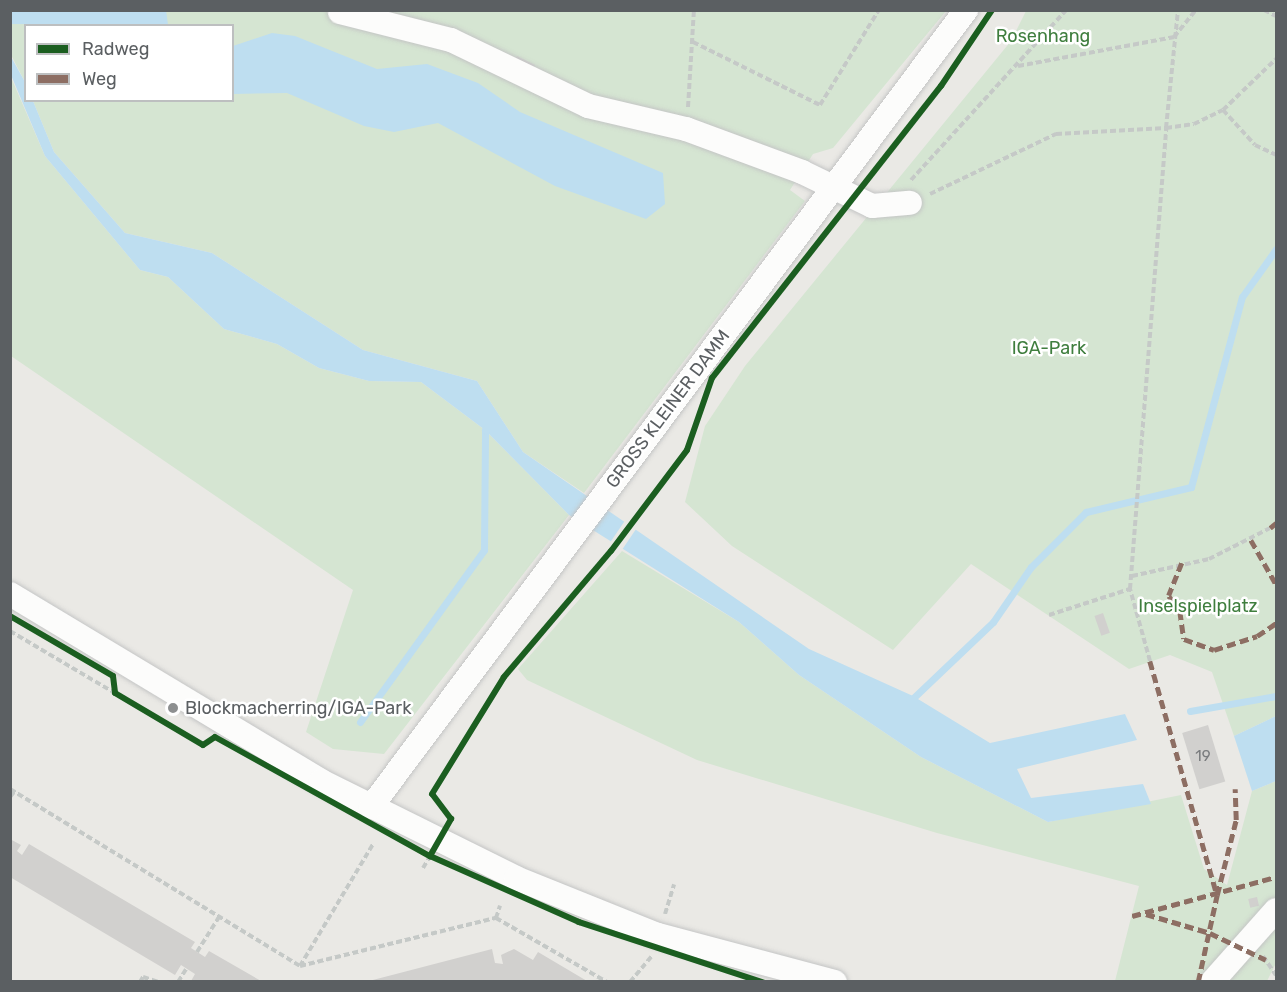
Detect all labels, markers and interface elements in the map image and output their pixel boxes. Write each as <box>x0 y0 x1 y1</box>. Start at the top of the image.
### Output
legend <box>24 24 234 102</box>
park label: Rosenhang <box>996 25 1090 47</box>
text: Radweg <box>82 38 149 60</box>
text: Weg <box>82 68 117 90</box>
street label: GROSS KLEINER DAMM <box>602 326 734 492</box>
park label: IGA-Park <box>1012 337 1086 359</box>
park label: Inselspielplatz <box>1138 595 1258 617</box>
place label: Blockmacherring/IGA-Park <box>185 697 411 719</box>
marker: Blockmacherring/IGA-Park <box>166 701 180 715</box>
house number: 19 <box>1195 748 1211 766</box>

